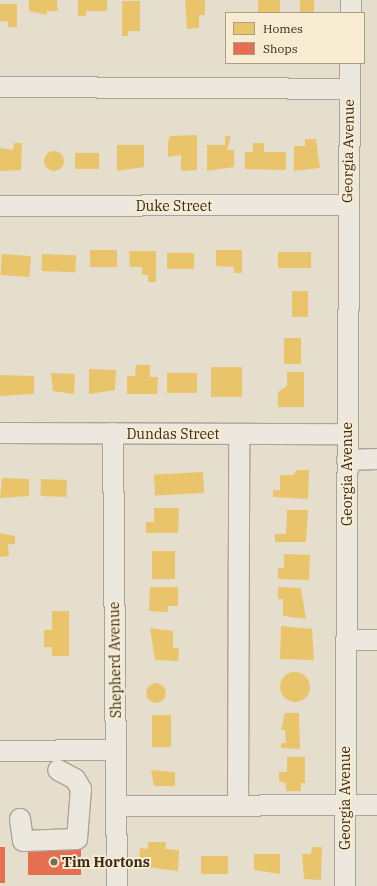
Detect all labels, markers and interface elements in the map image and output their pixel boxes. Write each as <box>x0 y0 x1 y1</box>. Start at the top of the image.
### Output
legend <box>225 12 365 64</box>
text: Homes <box>263 21 303 36</box>
text: Shops <box>263 41 298 56</box>
street label: Georgia Avenue <box>339 99 357 203</box>
street label: Duke Street <box>136 198 212 214</box>
street label: Georgia Avenue <box>339 422 355 526</box>
street label: Dundas Street <box>126 426 220 442</box>
street label: Shepherd Avenue <box>106 602 124 718</box>
street label: Georgia Avenue <box>337 746 353 850</box>
place label: Tim Hortons <box>62 854 150 870</box>
marker: Tim Hortons <box>49 857 59 867</box>

